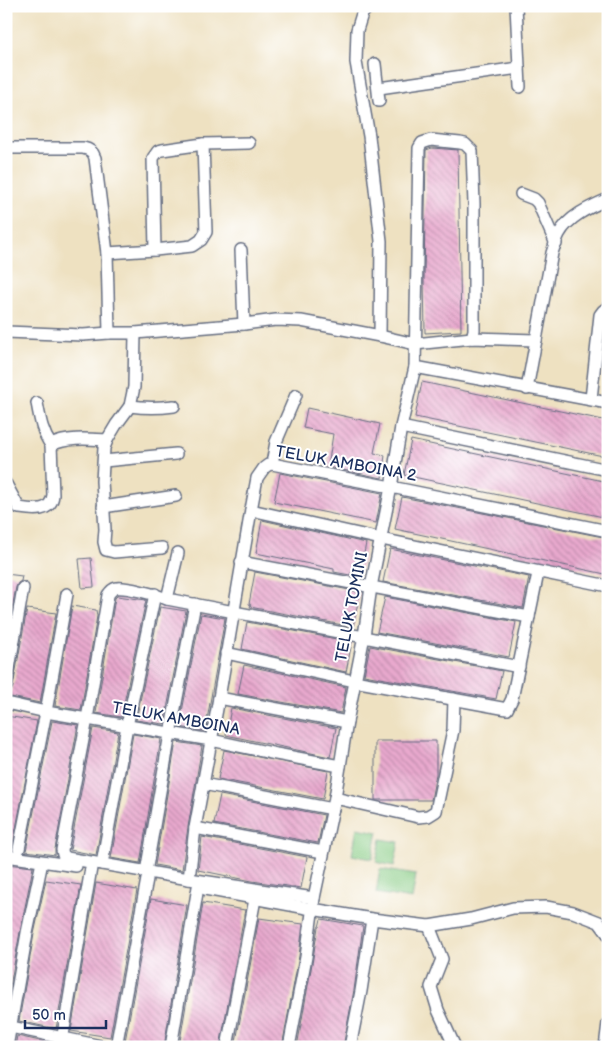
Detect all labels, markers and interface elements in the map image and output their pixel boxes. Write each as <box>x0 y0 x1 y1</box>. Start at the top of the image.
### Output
street label: TELUK AMBOINA 2 <box>274 442 419 486</box>
street label: TELUK TOMINI <box>332 550 372 664</box>
street label: TELUK AMBOINA <box>111 698 241 740</box>
scale bar <box>25 998 106 1030</box>
text: 50 m <box>32 1006 66 1025</box>

